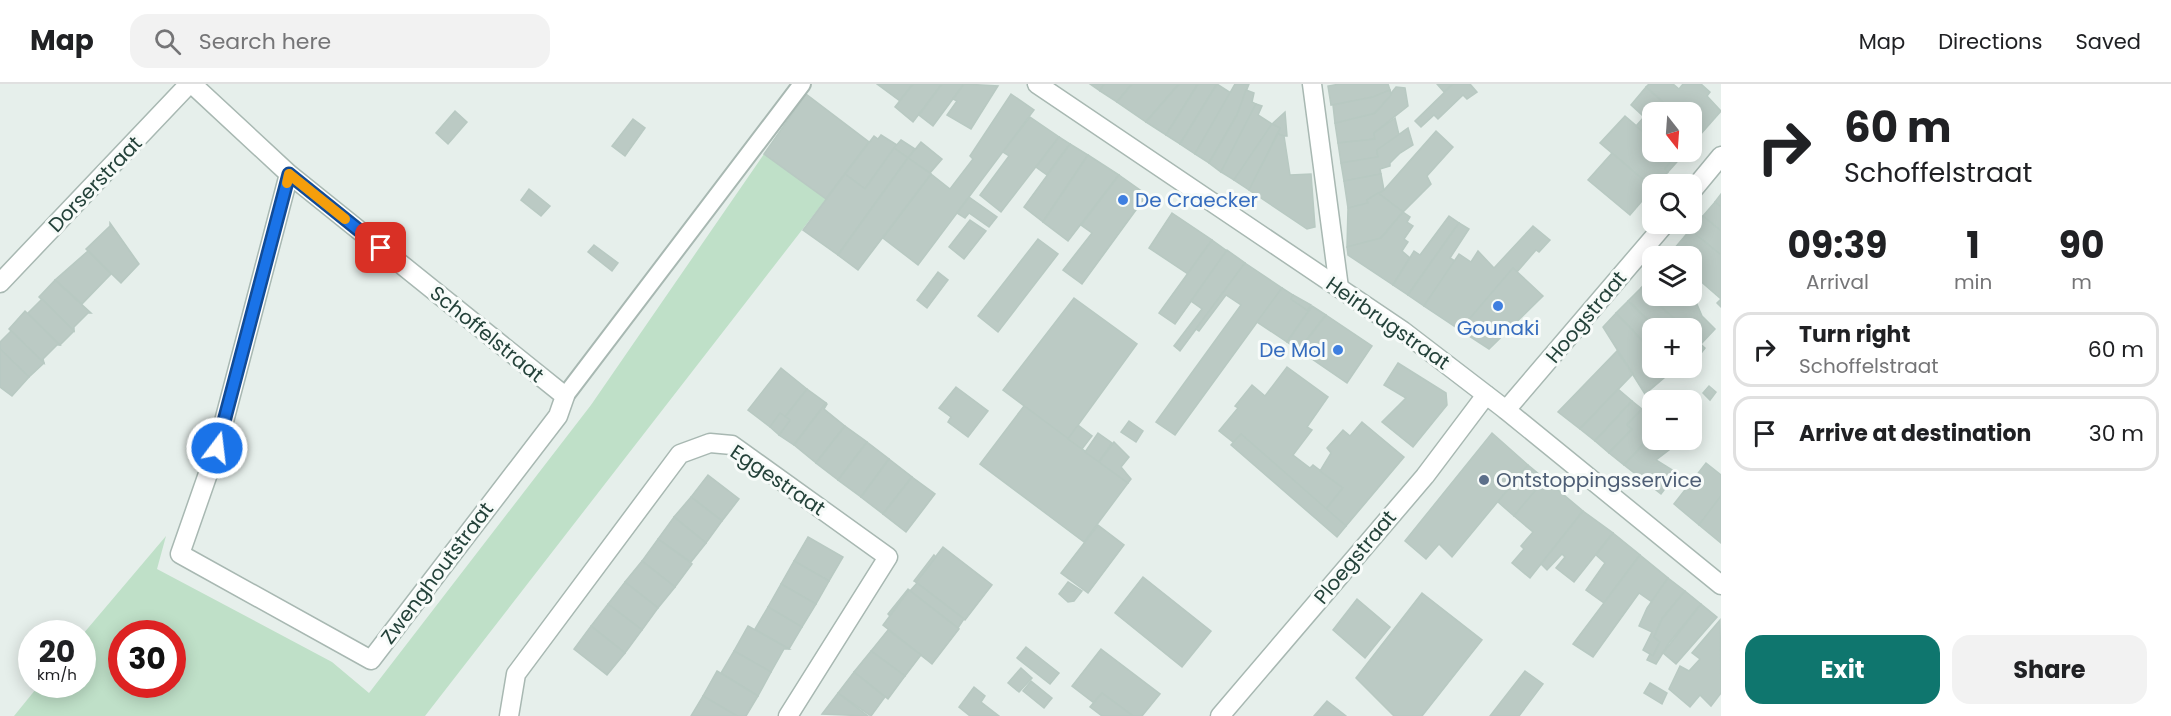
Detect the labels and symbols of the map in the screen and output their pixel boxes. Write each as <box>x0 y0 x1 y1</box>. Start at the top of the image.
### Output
north arrow <box>1642 102 1702 162</box>
street label: Dorserstraat <box>42 130 148 238</box>
place label: De Craecker <box>1135 186 1258 214</box>
marker: De Craecker <box>1116 193 1130 207</box>
pin <box>355 222 406 273</box>
street label: Hoogstraat <box>1539 265 1633 369</box>
street label: Heirbrugstraat <box>1320 270 1456 376</box>
street label: Schoffelstraat <box>424 279 550 389</box>
marker: Gounaki <box>1491 299 1505 313</box>
place label: Gounaki <box>1457 314 1539 342</box>
place label: De Mol <box>1259 336 1326 364</box>
marker: De Mol <box>1331 343 1345 357</box>
position arrow <box>185 416 249 480</box>
street label: Eggestraat <box>725 438 831 522</box>
place label: Ontstoppingsservice <box>1496 466 1702 494</box>
marker: Ontstoppingsservice <box>1477 473 1491 487</box>
street label: Zwenghoutstraat <box>374 496 500 650</box>
street label: Ploegstraat <box>1307 504 1403 610</box>
speed limit sign: 30 <box>108 620 186 698</box>

